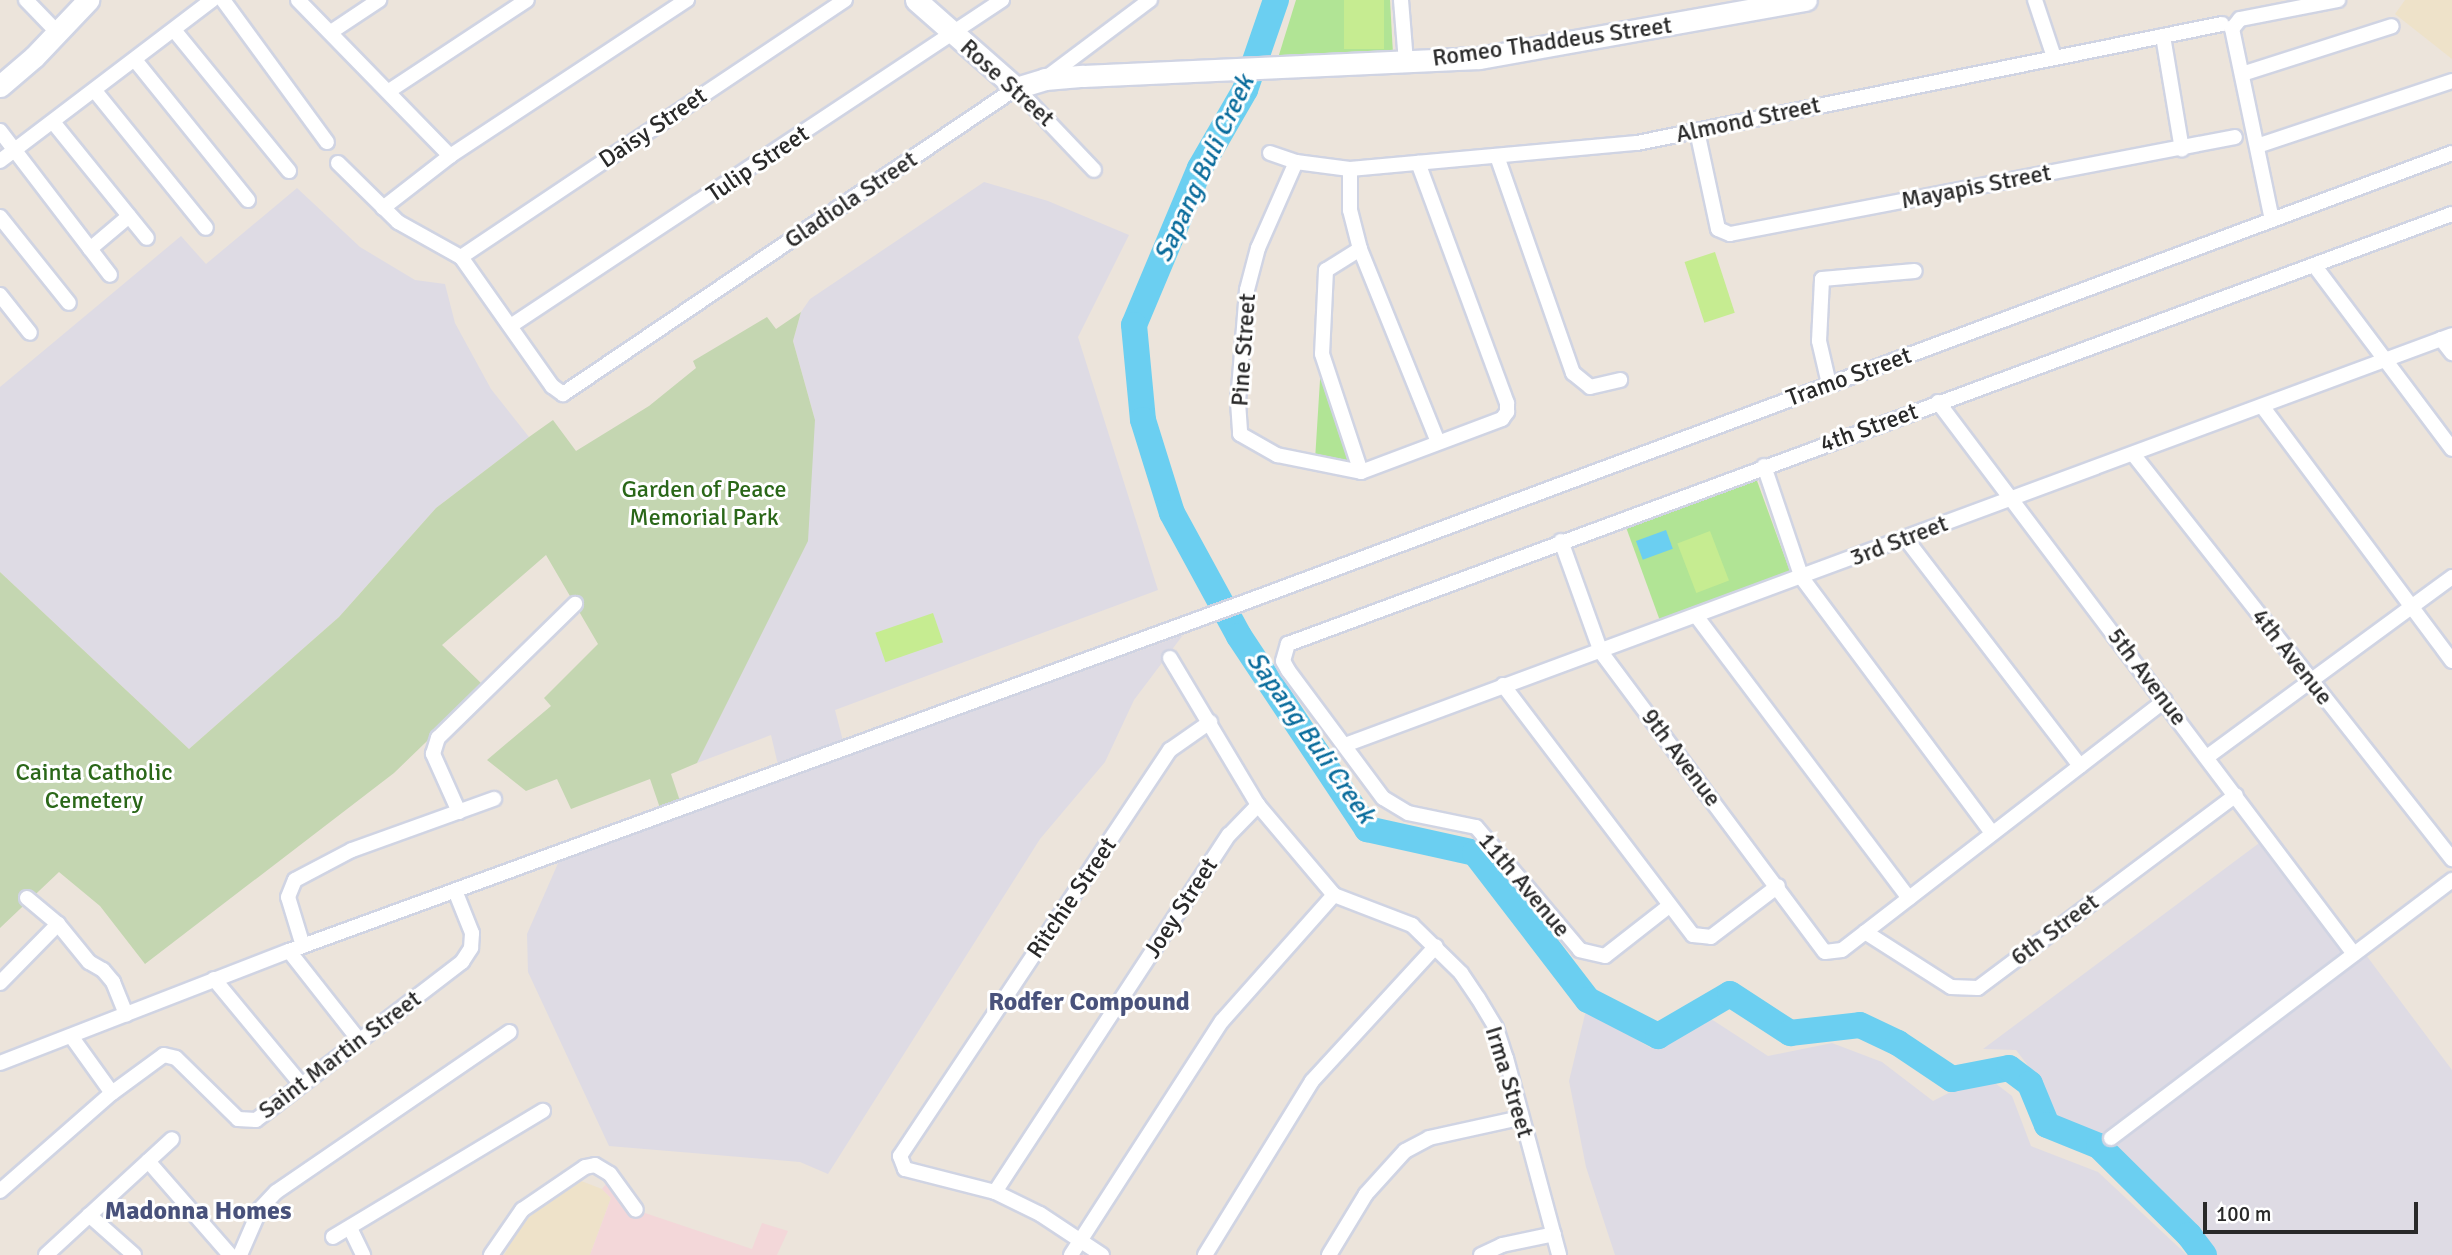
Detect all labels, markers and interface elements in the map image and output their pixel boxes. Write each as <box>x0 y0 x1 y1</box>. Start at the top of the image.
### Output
street label: Romeo Thaddeus Street <box>1431 11 1673 73</box>
street label: Rose Street <box>954 33 1060 133</box>
water label: Sapang Buli Creek <box>1148 71 1262 267</box>
street label: Daisy Street <box>594 82 712 174</box>
street label: Almond Street <box>1673 91 1823 149</box>
street label: Tulip Street <box>701 119 815 209</box>
street label: Gladiola Street <box>779 145 923 255</box>
street label: Mayapis Street <box>1899 158 2053 216</box>
street label: Pine Street <box>1226 293 1262 407</box>
street label: Tramo Street <box>1783 341 1915 413</box>
street label: 4th Street <box>1816 397 1922 459</box>
park label: Garden of Peace Memorial Park <box>621 476 787 532</box>
street label: 3rd Street <box>1846 509 1952 573</box>
street label: 4th Avenue <box>2245 603 2339 711</box>
street label: 5th Avenue <box>2101 622 2193 732</box>
water label: Sapang Buli Creek <box>1239 646 1381 830</box>
street label: 9th Avenue <box>1635 703 1727 813</box>
park label: Cainta Catholic Cemetery <box>16 759 172 815</box>
street label: 11th Avenue <box>1472 827 1576 943</box>
street label: Ritchie Street <box>1021 832 1123 964</box>
street label: Joey Street <box>1138 852 1224 964</box>
street label: 6th Street <box>2006 888 2104 972</box>
street label: Saint Martin Street <box>253 985 427 1125</box>
district label: Rodfer Compound <box>988 987 1190 1019</box>
street label: Irma Street <box>1478 1023 1540 1141</box>
scale bar <box>2207 1188 2422 1232</box>
district label: Madonna Homes <box>105 1196 291 1228</box>
text: 100 m <box>2216 1201 2271 1227</box>

